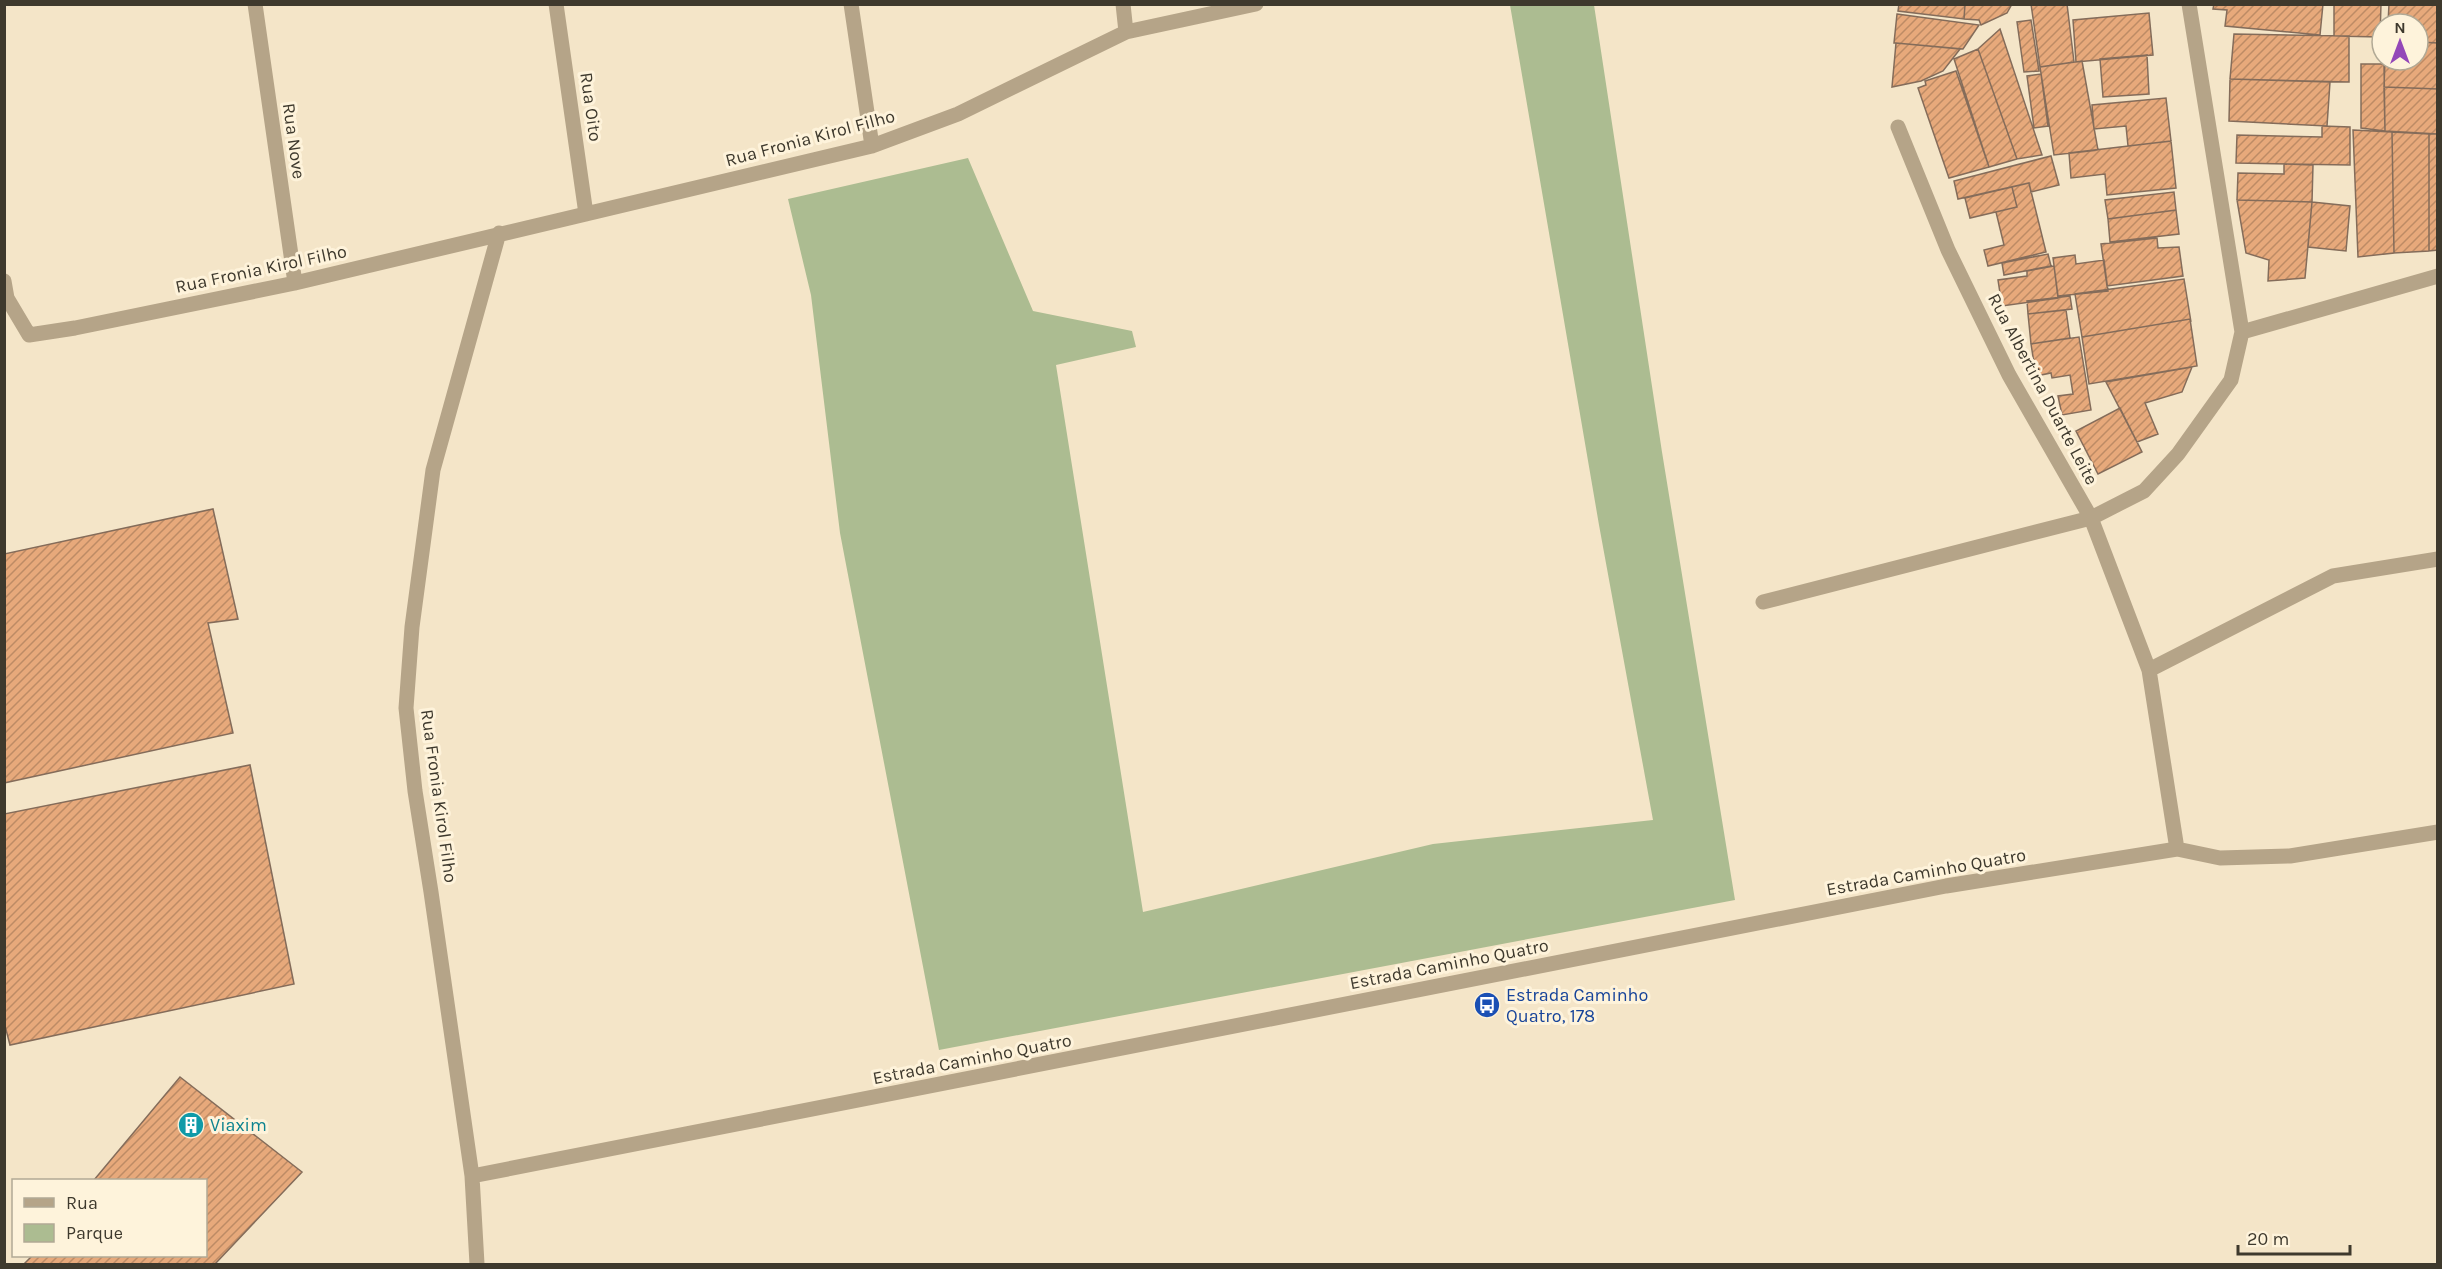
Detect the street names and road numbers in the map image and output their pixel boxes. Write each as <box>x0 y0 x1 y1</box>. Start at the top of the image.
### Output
street label: Rua Oito <box>575 71 607 143</box>
street label: Rua Nove <box>278 102 310 180</box>
street label: Rua Fronia Kirol Filho <box>723 105 897 171</box>
street label: Rua Fronia Kirol Filho <box>173 240 349 298</box>
street label: Rua Albertina Duarte Leite <box>1983 290 2103 488</box>
street label: Rua Fronia Kirol Filho <box>416 708 462 884</box>
street label: Estrada Caminho Quatro <box>1825 844 2027 900</box>
street label: Estrada Caminho Quatro <box>1348 934 1550 994</box>
street label: Estrada Caminho Quatro <box>871 1029 1073 1089</box>

